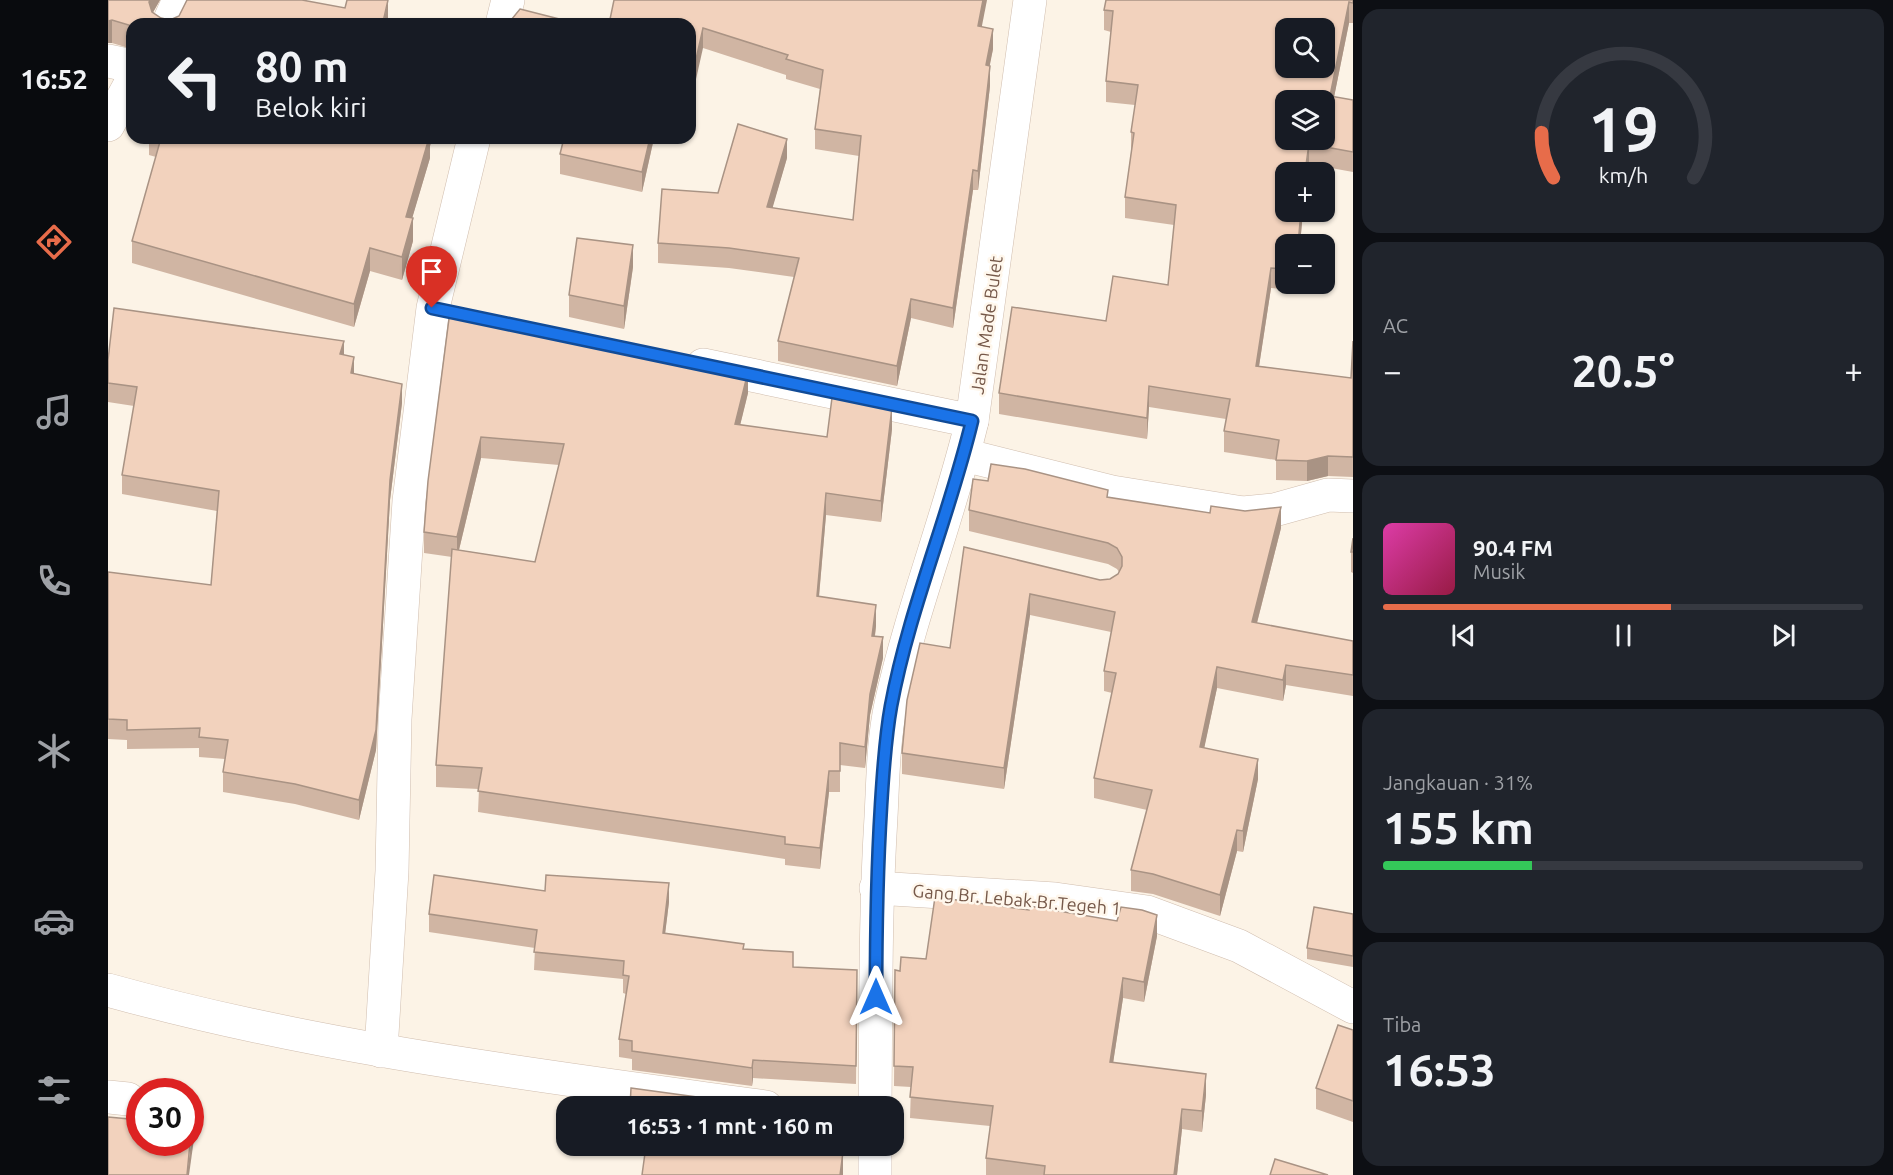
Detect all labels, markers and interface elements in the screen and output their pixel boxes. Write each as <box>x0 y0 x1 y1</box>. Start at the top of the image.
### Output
map controls <box>1275 18 1335 294</box>
button: search <box>1275 18 1335 78</box>
icon: left <box>156 42 234 120</box>
text: 80 m <box>255 43 349 90</box>
text: 16:52 <box>20 64 88 94</box>
button: layers <box>1275 90 1335 150</box>
text: Belok kiri <box>255 92 367 122</box>
text: 19 <box>1588 94 1658 164</box>
button: + <box>1275 162 1335 222</box>
text: km/h <box>1598 163 1648 187</box>
icon: directions <box>33 221 75 263</box>
button: − <box>1275 234 1335 294</box>
pin <box>406 246 457 308</box>
icon: arrive <box>415 255 448 288</box>
street label: Jalan Made Bulet <box>966 255 1006 395</box>
text: AC <box>1383 314 1408 337</box>
text: 20.5° <box>1571 345 1675 396</box>
text: − <box>1383 352 1402 389</box>
text: + <box>1844 352 1863 389</box>
icon: music <box>33 391 75 433</box>
text: 90.4 FM <box>1473 535 1553 560</box>
icon: phone <box>33 560 75 602</box>
text: Musik <box>1473 560 1525 583</box>
icon: previous <box>1447 619 1480 652</box>
icon: pause <box>1607 619 1640 652</box>
icon: next <box>1767 619 1800 652</box>
icon: climate <box>33 730 75 772</box>
text: Jangkauan · 31% <box>1383 771 1533 794</box>
text: 155 km <box>1383 802 1534 853</box>
street label: Gang Br. Lebak-Br.Tegeh 1 <box>912 880 1122 918</box>
icon: car <box>33 900 75 942</box>
position arrow <box>844 965 908 1029</box>
text: Tiba <box>1383 1013 1421 1036</box>
text: 16:53 <box>1383 1044 1496 1095</box>
icon: filters <box>33 1069 75 1111</box>
speed limit sign: 30 <box>126 1078 204 1156</box>
text: 16:53 · 1 mnt · 160 m <box>626 1113 834 1138</box>

